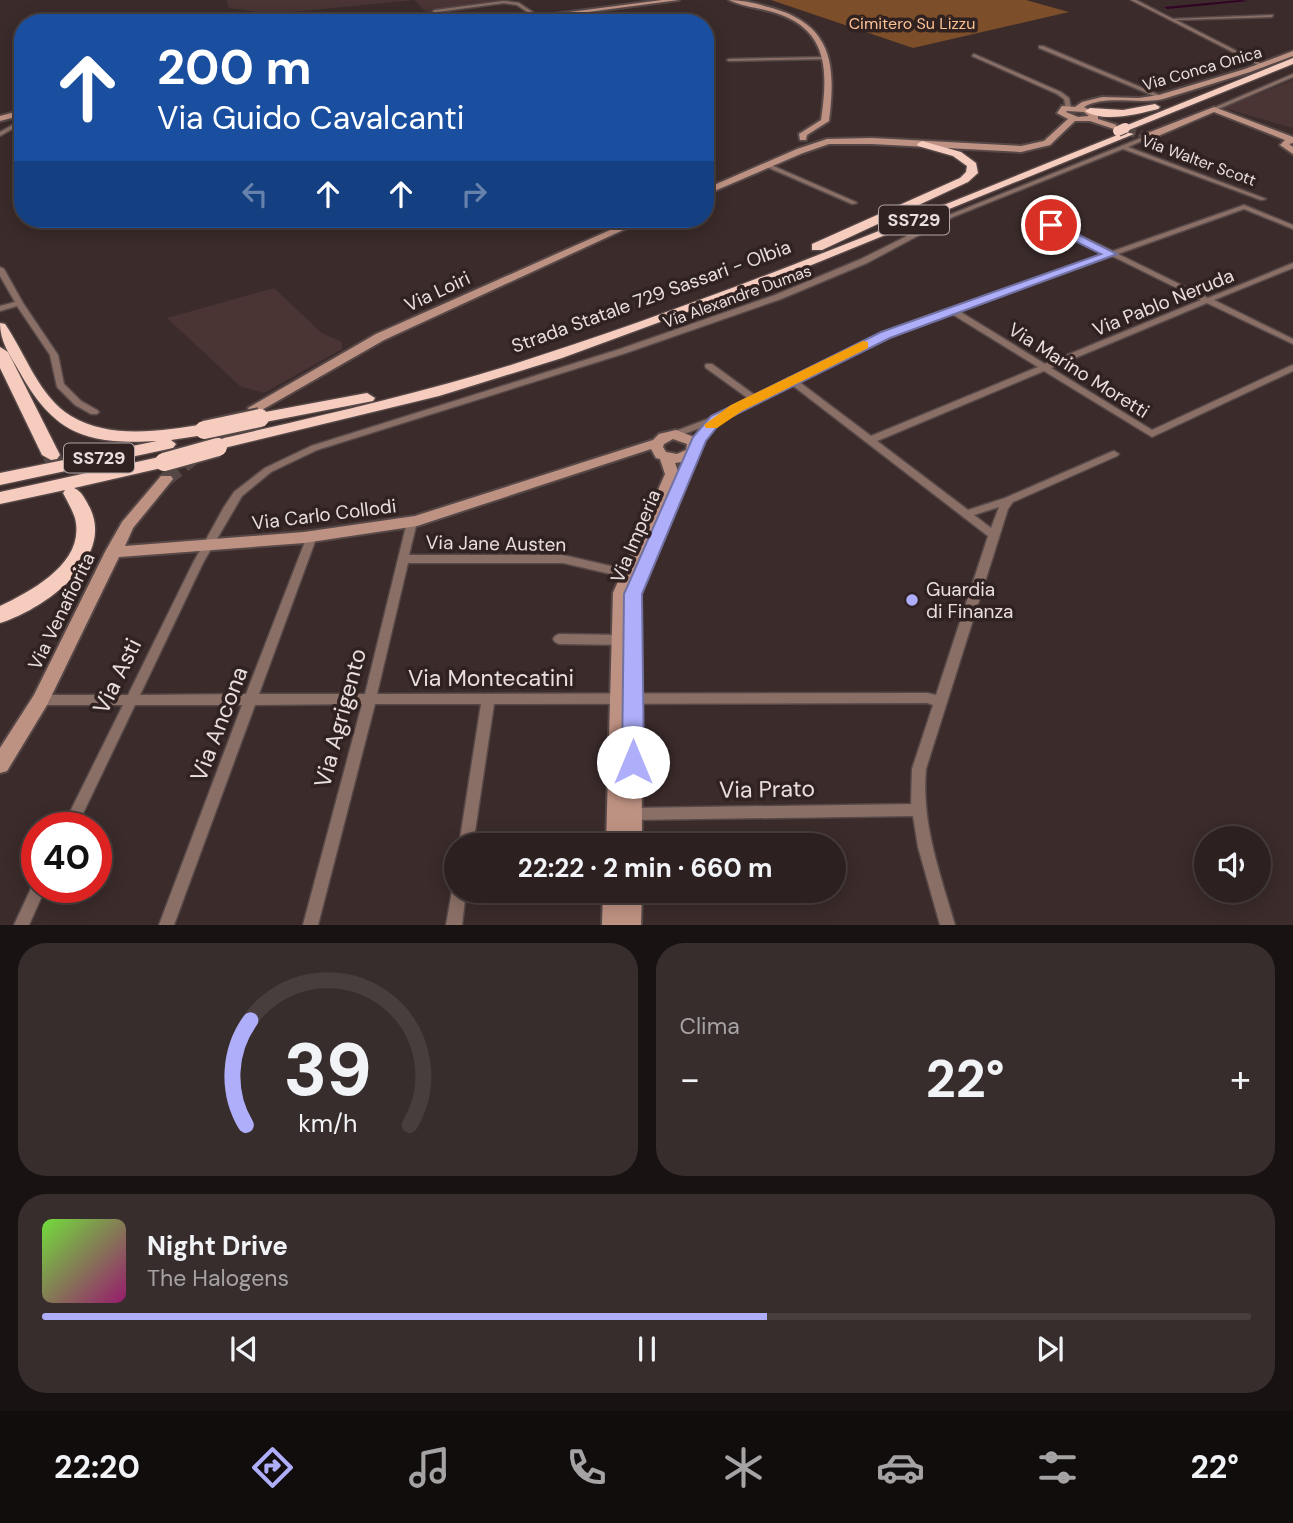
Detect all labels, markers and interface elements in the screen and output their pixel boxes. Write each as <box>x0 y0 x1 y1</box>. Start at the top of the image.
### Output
park label: Cimitero Su Lizzu <box>849 13 975 34</box>
text: 200 m <box>157 35 312 99</box>
street label: Via Conca Onica <box>1140 41 1264 96</box>
icon: ahead <box>42 42 133 133</box>
text: Via Guido Cavalcanti <box>157 97 465 139</box>
street label: Via Walter Scott <box>1139 130 1259 191</box>
icon: left <box>236 175 274 213</box>
icon: ahead <box>309 175 347 213</box>
icon: ahead <box>382 175 420 213</box>
icon: right <box>455 175 493 213</box>
pin <box>1021 195 1081 255</box>
road number: SS729 <box>879 205 949 234</box>
icon: arrive <box>1032 206 1070 244</box>
street label: Strada Statale 729 Sassari - Olbia <box>508 234 794 359</box>
street label: Via Alexandre Dumas <box>660 260 814 333</box>
street label: Via Pablo Neruda <box>1089 263 1237 342</box>
street label: Via Loiri <box>400 265 474 318</box>
street label: Via Marino Moretti <box>1004 317 1154 424</box>
road number: SS729 <box>64 444 134 472</box>
street label: Via Imperia <box>605 486 666 586</box>
street label: Via Carlo Collodi <box>250 493 398 536</box>
street label: Via Jane Austen <box>426 530 566 557</box>
street label: Via Venafiorita <box>22 548 101 674</box>
place label: Guardia di Finanza <box>926 577 1013 624</box>
marker: Guardia di Finanza <box>904 592 920 608</box>
street label: Via Asti <box>86 633 148 719</box>
street label: Via Agrigento <box>307 645 373 791</box>
street label: Via Ancona <box>183 662 255 786</box>
street label: Via Montecatini <box>408 663 574 693</box>
position arrow <box>596 725 670 799</box>
street label: Via Prato <box>719 773 815 805</box>
speed limit sign: 40 <box>21 812 112 903</box>
map controls <box>1194 826 1271 903</box>
button: sound <box>1194 826 1271 903</box>
text: 22:22 · 2 min · 660 m <box>518 851 772 885</box>
text: Clima <box>680 1011 740 1041</box>
text: 39 <box>284 1024 372 1119</box>
text: 22° <box>926 1045 1005 1113</box>
text: − <box>680 1054 700 1104</box>
text: + <box>1230 1054 1251 1104</box>
text: km/h <box>298 1107 357 1140</box>
text: Night Drive <box>147 1229 288 1263</box>
text: The Halogens <box>147 1263 289 1293</box>
icon: previous <box>225 1330 263 1368</box>
icon: pause <box>628 1330 666 1368</box>
icon: next <box>1031 1330 1069 1368</box>
icon: directions <box>248 1443 297 1492</box>
icon: music <box>405 1443 454 1492</box>
icon: phone <box>562 1443 611 1492</box>
icon: climate <box>719 1443 768 1492</box>
icon: car <box>876 1443 925 1492</box>
icon: filters <box>1033 1443 1082 1492</box>
text: 22:20 <box>54 1446 140 1488</box>
text: 22° <box>1190 1446 1239 1488</box>

